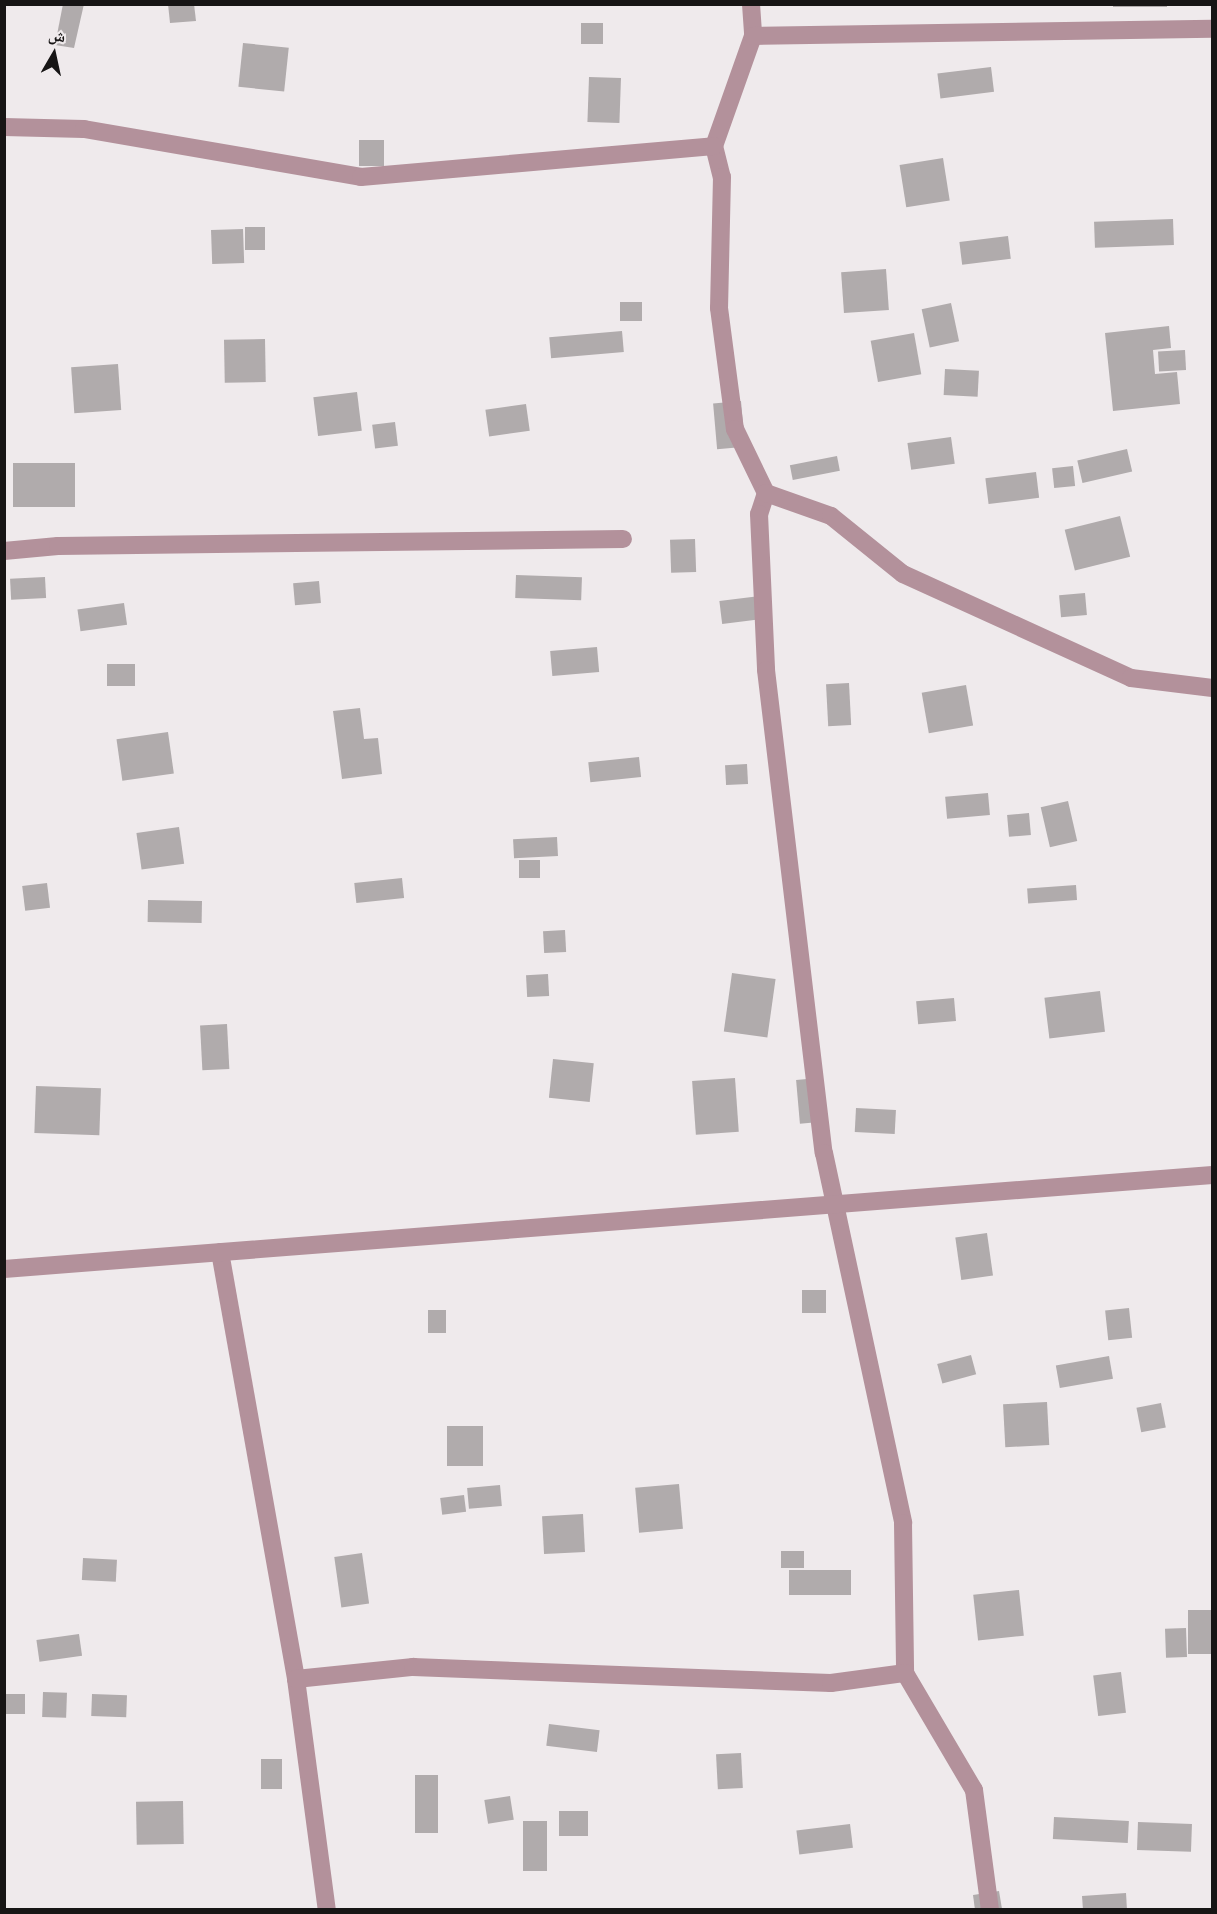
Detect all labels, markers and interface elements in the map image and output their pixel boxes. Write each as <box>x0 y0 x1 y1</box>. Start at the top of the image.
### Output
north arrow <box>24 24 84 84</box>
text: ش <box>47 25 67 46</box>

